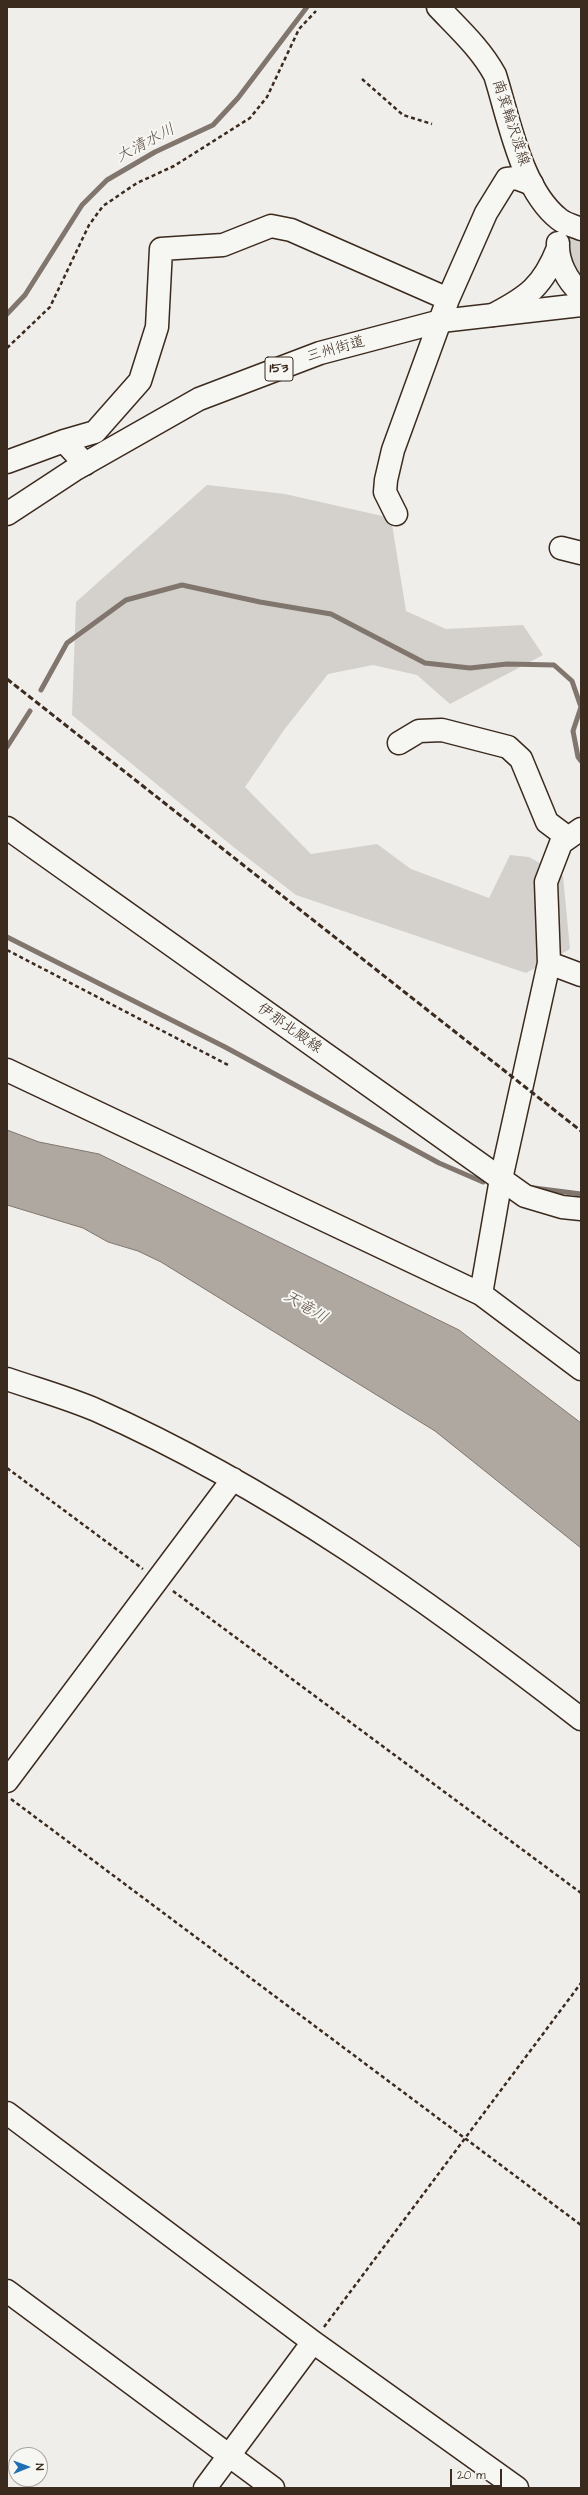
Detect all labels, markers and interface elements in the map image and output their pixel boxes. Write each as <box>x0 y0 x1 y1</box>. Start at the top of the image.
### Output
street label: 南箕輪沢渡線 <box>488 77 532 169</box>
water label: 大清水川 <box>113 121 179 167</box>
street label: 三州街道 <box>305 333 367 367</box>
road number: 153 <box>265 357 293 381</box>
street label: 伊那北殿線 <box>253 1000 325 1058</box>
water label: 天竜川 <box>279 1287 331 1329</box>
north arrow <box>8 2447 48 2487</box>
scale bar <box>452 2461 504 2487</box>
text: N <box>32 2463 47 2470</box>
text: 20 m <box>457 2467 486 2484</box>

